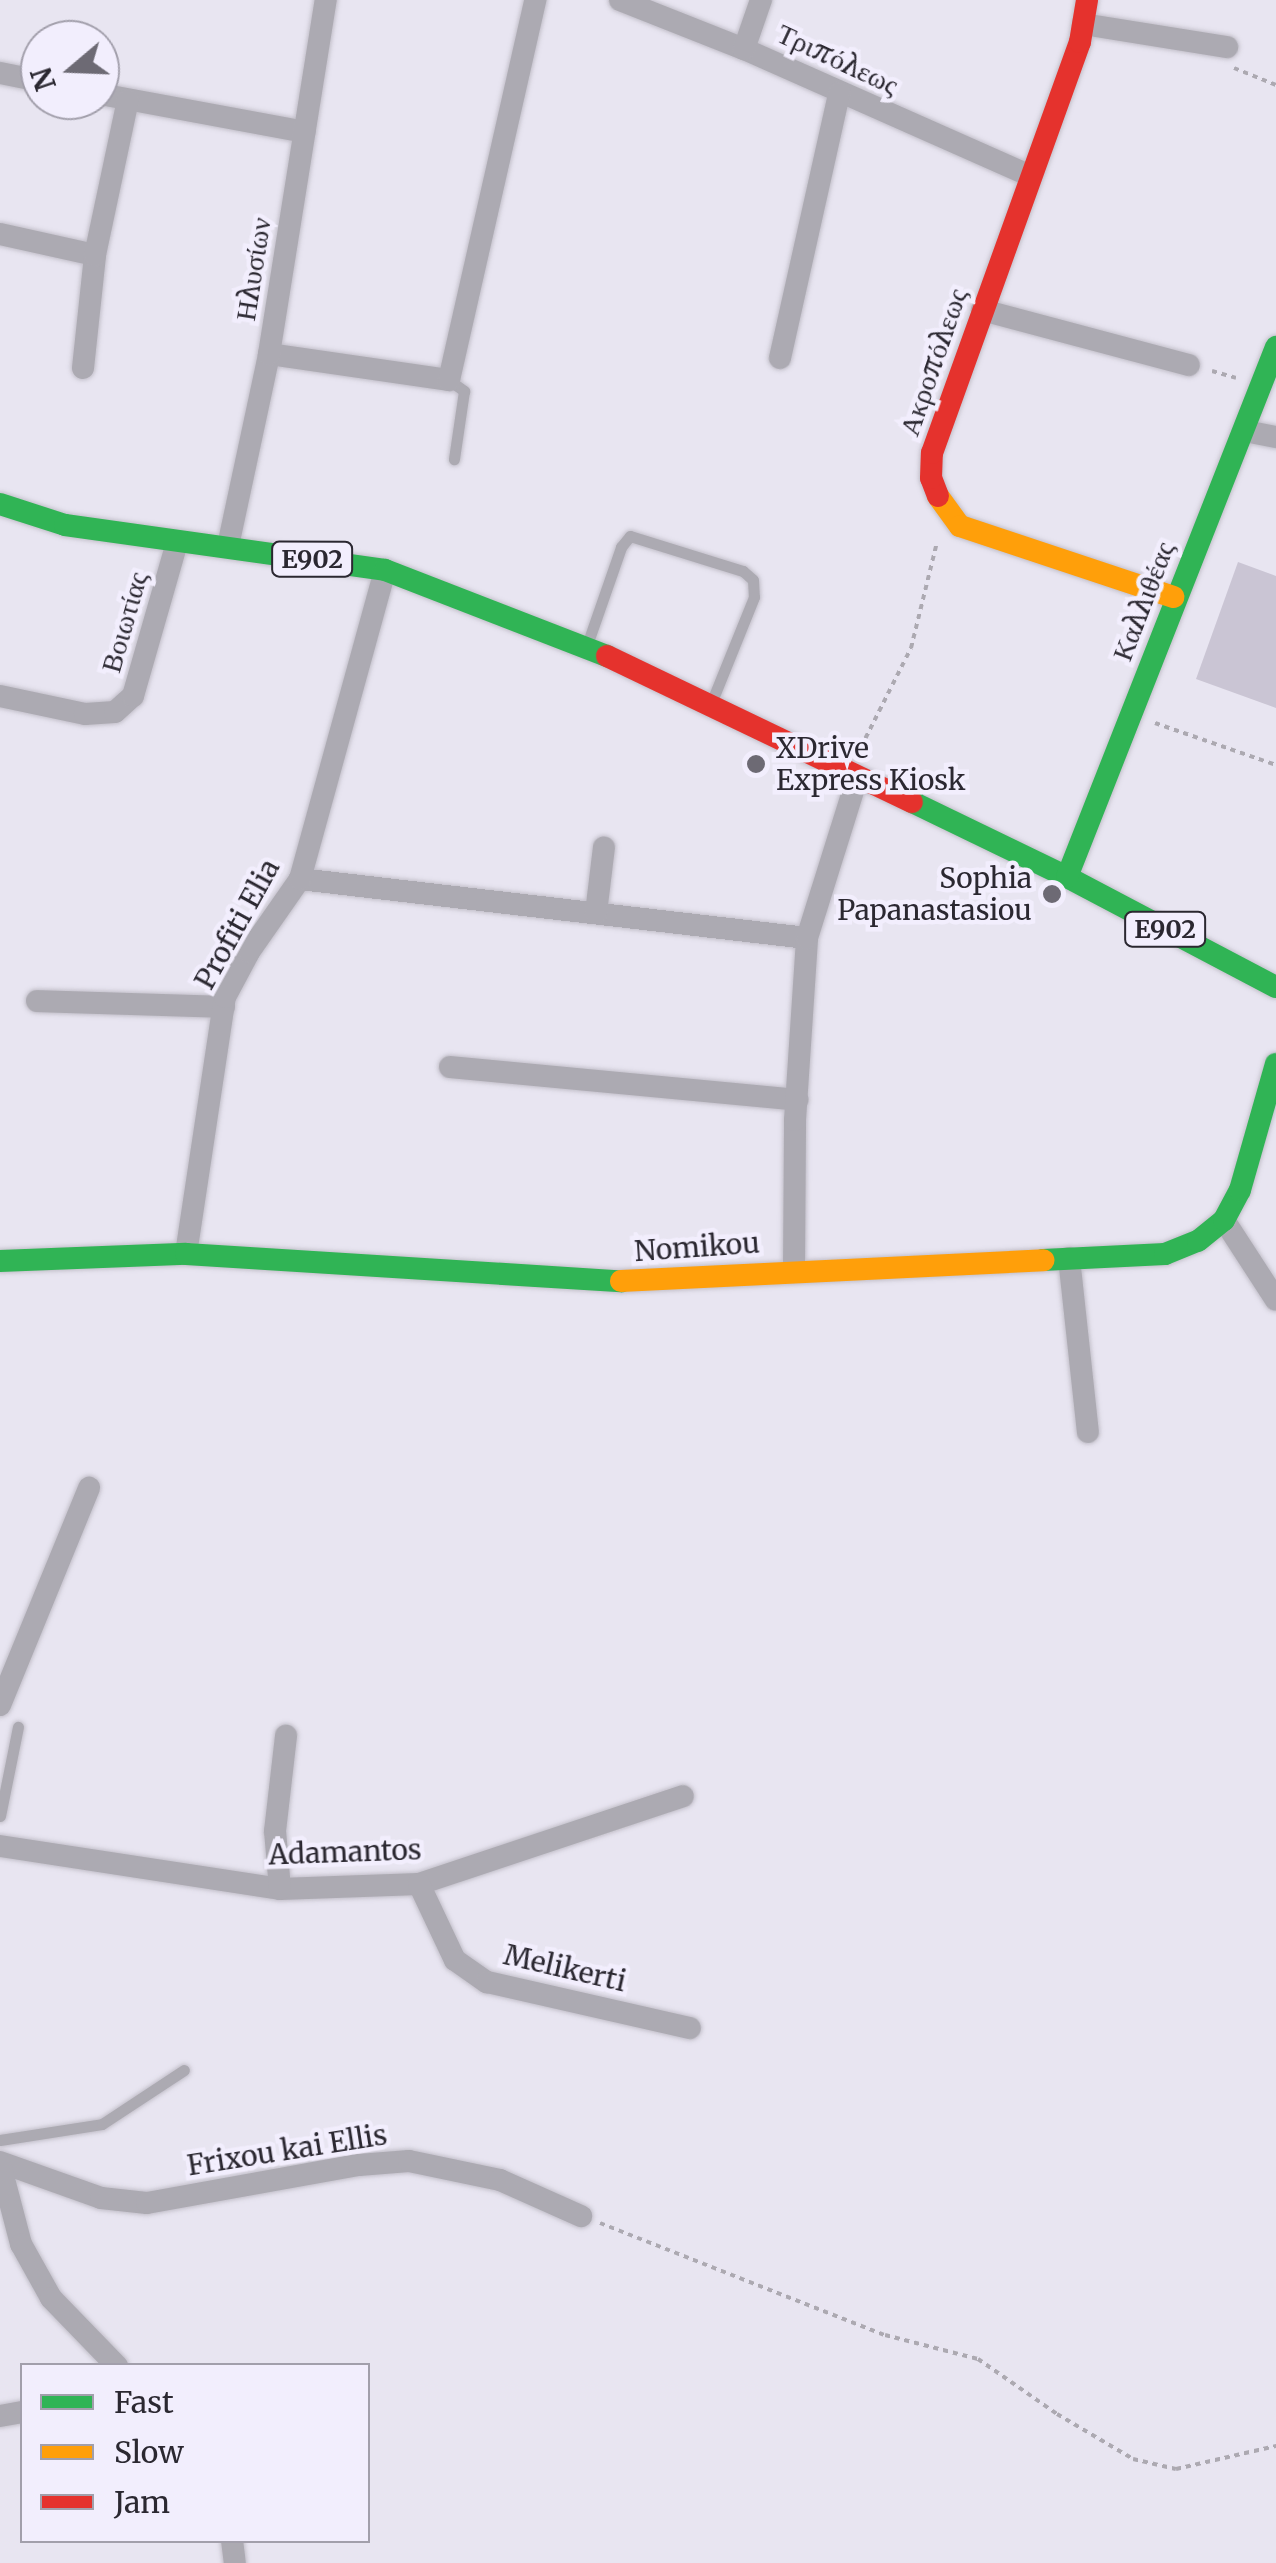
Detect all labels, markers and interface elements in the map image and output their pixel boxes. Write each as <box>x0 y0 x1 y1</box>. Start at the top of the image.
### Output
street label: Τριπόλεως <box>772 16 904 102</box>
north arrow <box>20 20 120 120</box>
text: N <box>23 63 64 95</box>
street label: Ηλυσίων <box>228 215 278 323</box>
street label: Ακροπόλεως <box>892 284 974 440</box>
street label: Καλλιθέας <box>1105 537 1181 665</box>
road number: E902 <box>270 539 354 579</box>
street label: Βοιωτίας <box>94 568 154 676</box>
place label: XDrive Express Kiosk <box>776 731 965 797</box>
marker: XDrive Express Kiosk <box>745 753 767 775</box>
street label: Profiti Elia <box>188 853 286 995</box>
place label: Sophia Papanastasiou <box>837 861 1032 927</box>
marker: Sophia Papanastasiou <box>1041 883 1063 905</box>
road number: E902 <box>1122 909 1208 949</box>
street label: Nomikou <box>633 1226 761 1268</box>
street label: Adamantos <box>268 1833 422 1871</box>
street label: Melikerti <box>501 1938 629 1998</box>
street label: Frixou kai Ellis <box>185 2118 389 2182</box>
legend <box>20 2363 370 2543</box>
text: Fast <box>114 2383 174 2421</box>
text: Slow <box>114 2433 184 2471</box>
text: Jam <box>114 2483 170 2521</box>

